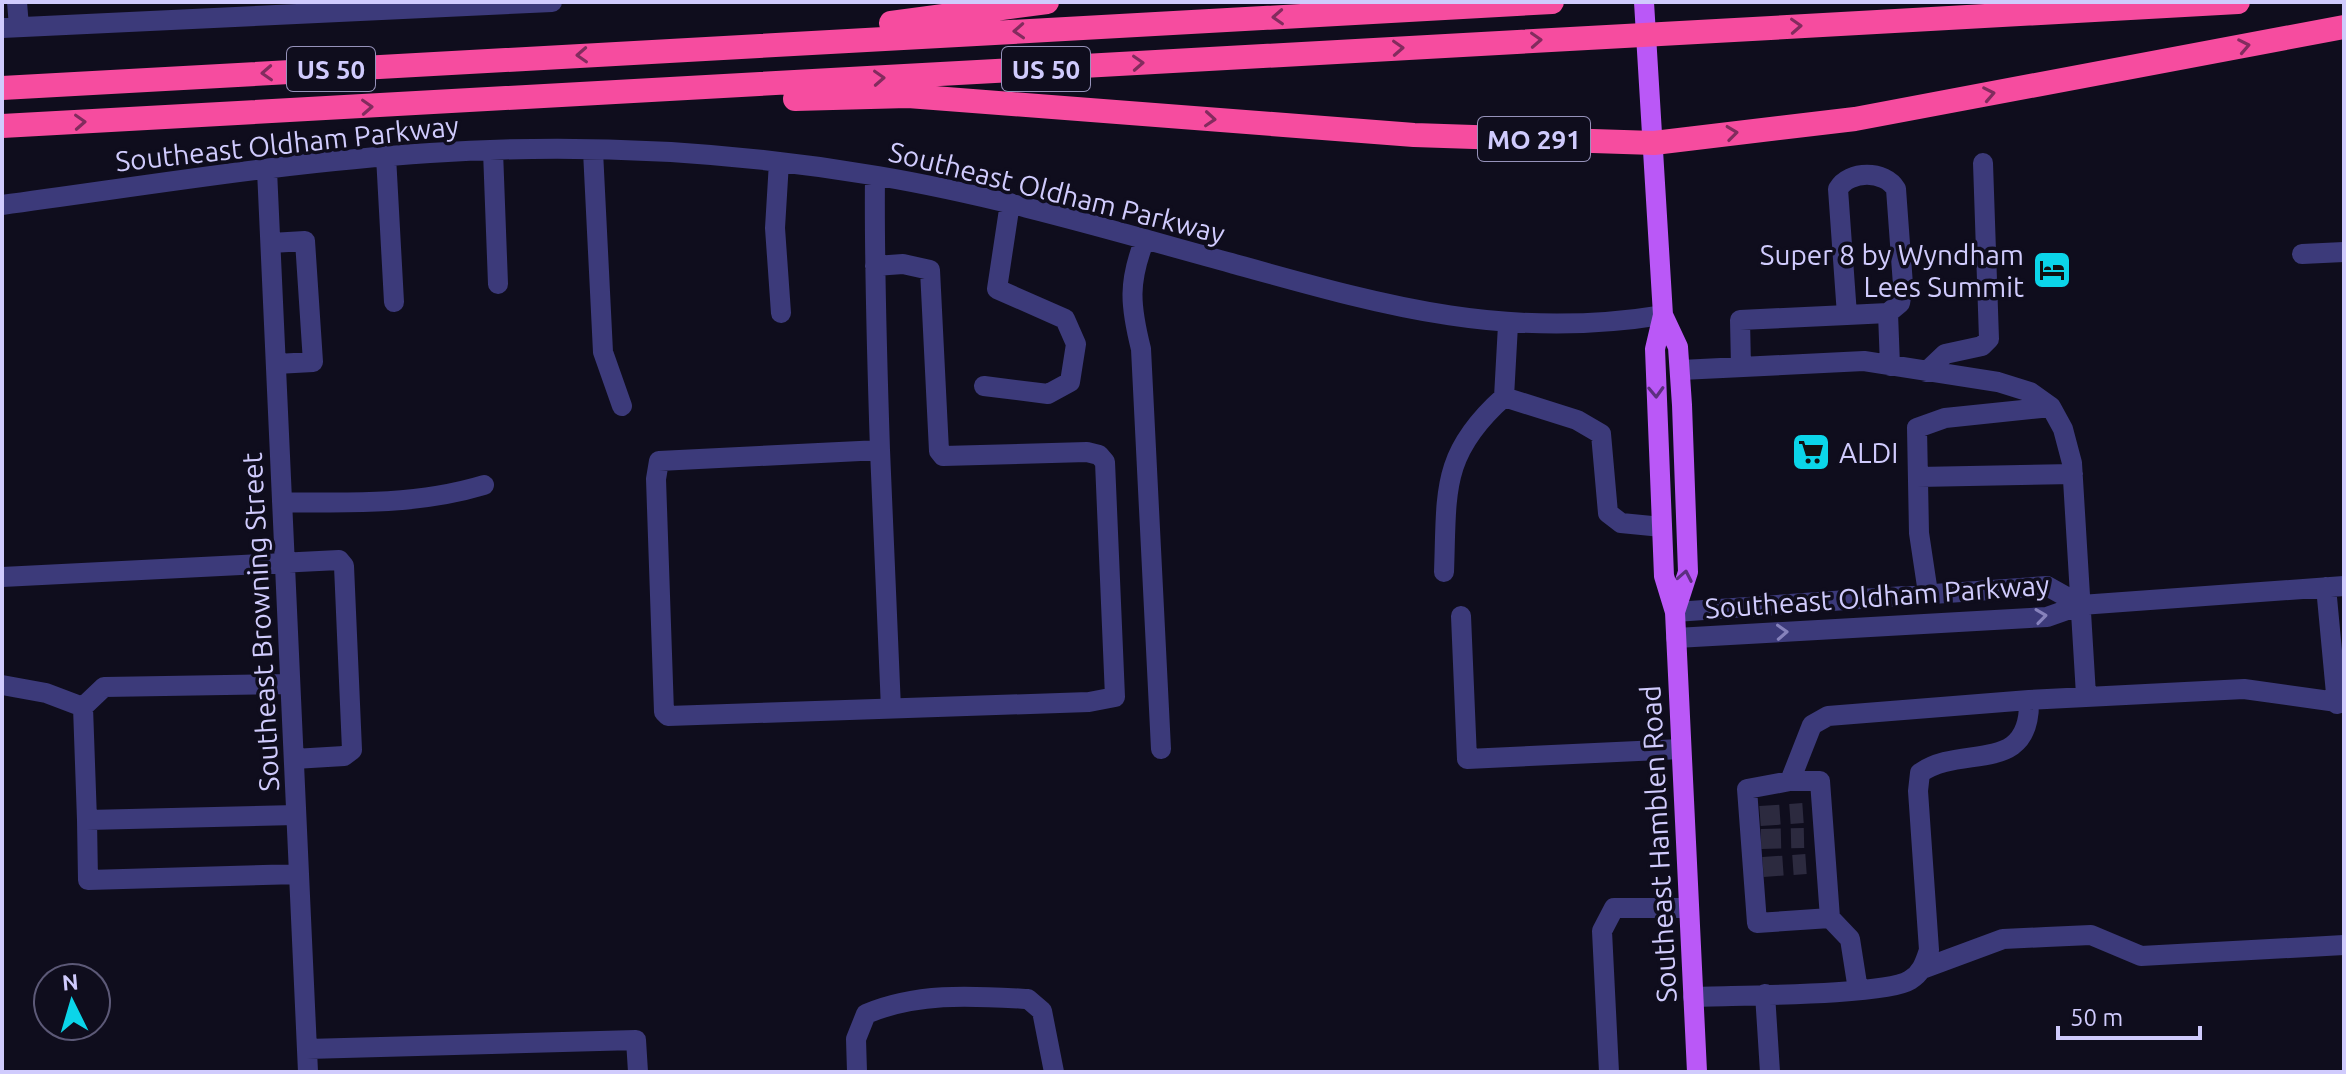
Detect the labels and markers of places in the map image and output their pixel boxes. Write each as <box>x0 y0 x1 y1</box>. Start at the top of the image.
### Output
place label: Super 8 by Wyndham Lees Summit <box>1760 239 2024 302</box>
hotel icon: Super 8 by Wyndham Lees Summit <box>2031 249 2073 291</box>
supermarket icon: ALDI <box>1790 431 1832 473</box>
place label: ALDI <box>1839 437 1898 468</box>

